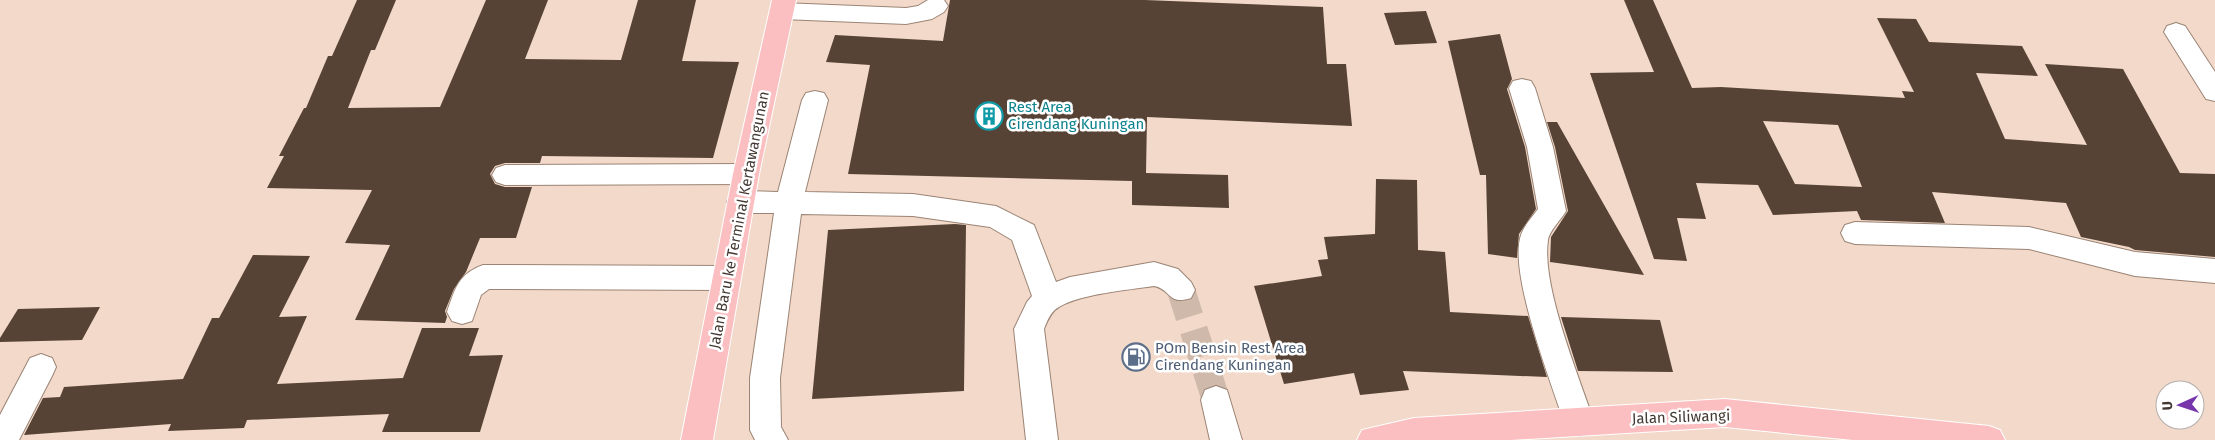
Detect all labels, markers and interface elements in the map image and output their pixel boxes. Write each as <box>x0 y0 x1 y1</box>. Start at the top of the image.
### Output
street label: Jalan Baru ke Terminal Kertawangunan <box>705 90 773 350</box>
place label: Rest Area Cirendang Kuningan <box>1008 98 1144 133</box>
building icon: Rest Area Cirendang Kuningan <box>974 101 1004 131</box>
place label: POm Bensin Rest Area Cirendang Kuningan <box>1155 339 1305 374</box>
fuel station icon: POm Bensin Rest Area Cirendang Kuningan <box>1121 342 1151 372</box>
north arrow <box>2155 380 2205 430</box>
text: U <box>2159 401 2176 411</box>
street label: Jalan Siliwangi <box>1632 406 1730 428</box>

